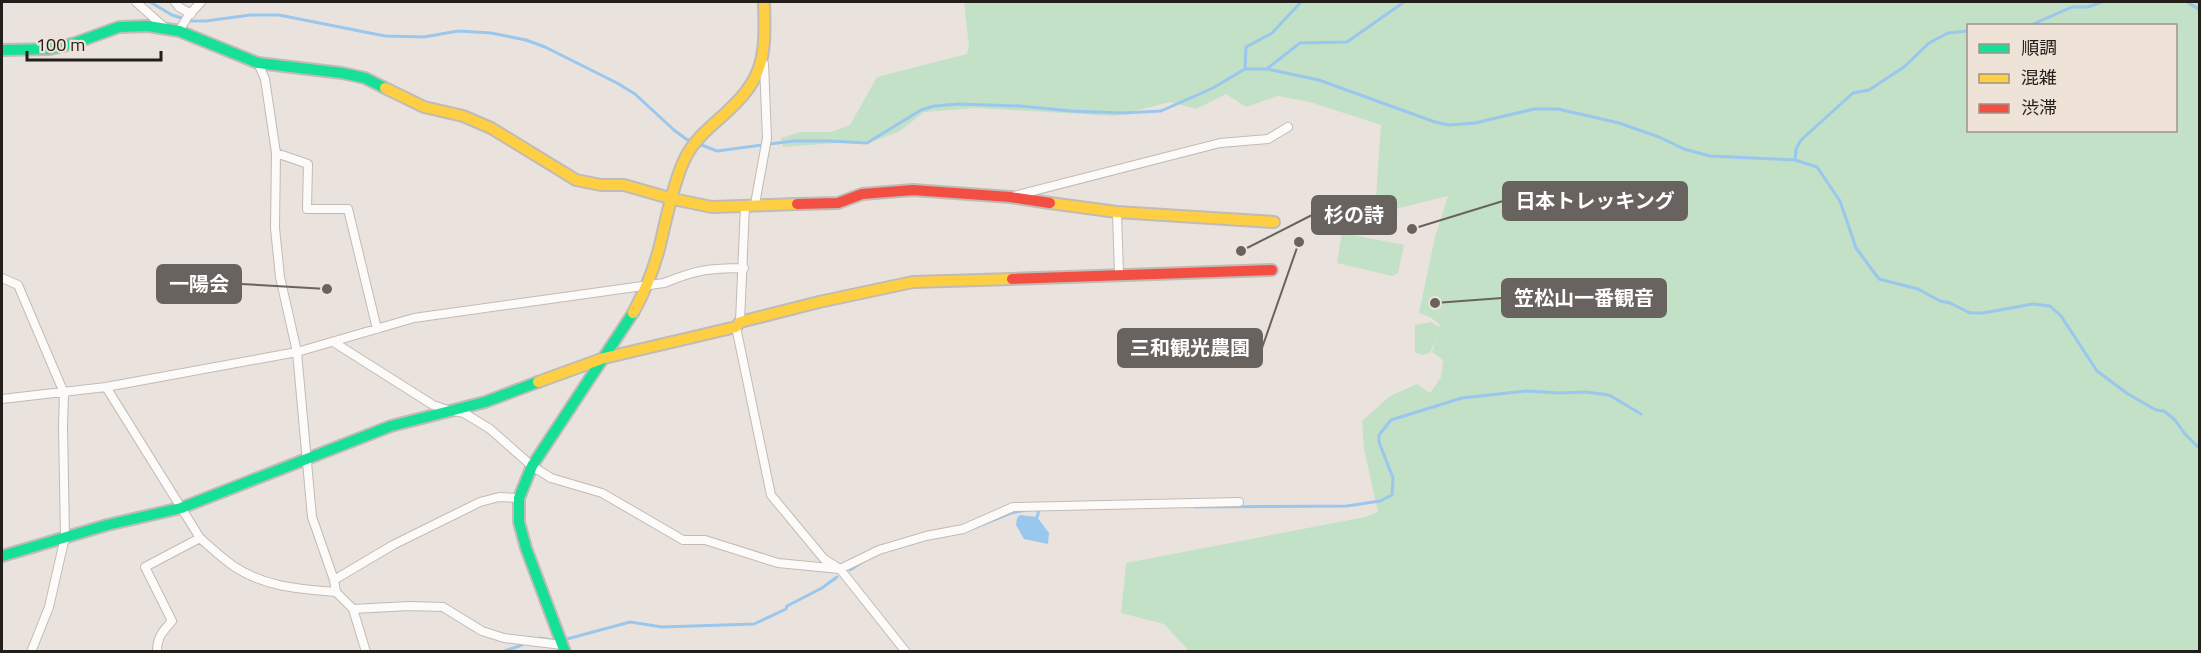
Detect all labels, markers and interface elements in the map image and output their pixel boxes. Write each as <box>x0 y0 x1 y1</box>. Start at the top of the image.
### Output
scale bar <box>27 24 160 62</box>
legend <box>1967 24 2177 132</box>
text: 100 m <box>36 31 85 58</box>
text: 順調 <box>2021 34 2057 61</box>
text: 混雑 <box>2021 64 2057 91</box>
text: 渋滞 <box>2021 94 2057 121</box>
callout: 日本トレッキング <box>1503 182 1687 220</box>
text: 日本トレッキング <box>1515 185 1675 216</box>
callout: 杉の詩 <box>1312 196 1396 234</box>
text: 杉の詩 <box>1324 199 1384 230</box>
callout: 一陽会 <box>157 265 241 303</box>
text: 一陽会 <box>169 268 229 299</box>
callout: 笠松山一番観音 <box>1502 279 1666 317</box>
text: 笠松山一番観音 <box>1514 282 1654 313</box>
callout: 三和観光農園 <box>1118 329 1262 367</box>
text: 三和観光農園 <box>1130 332 1250 363</box>

